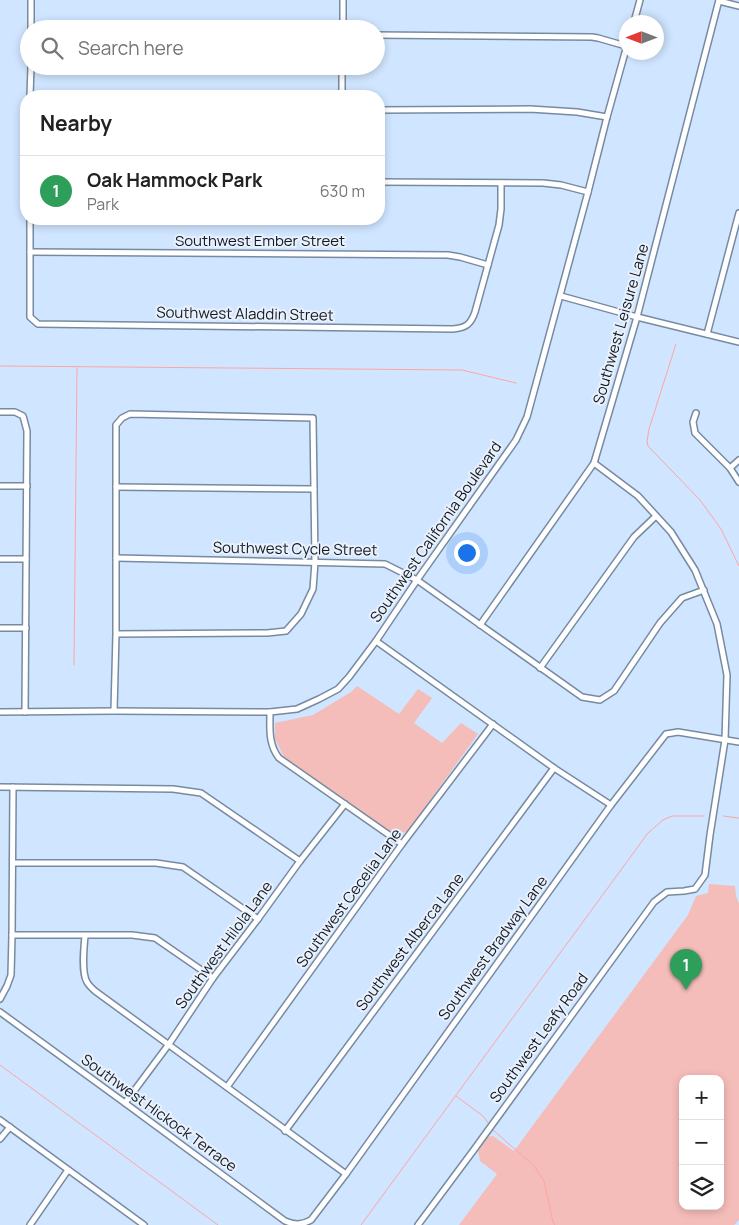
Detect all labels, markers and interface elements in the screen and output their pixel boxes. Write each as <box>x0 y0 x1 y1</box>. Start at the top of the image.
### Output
north arrow <box>619 15 664 60</box>
search box <box>20 20 385 75</box>
icon: search <box>38 34 66 62</box>
text: Search here <box>78 35 184 61</box>
text: Nearby <box>40 109 112 137</box>
text: Oak Hammock Park <box>87 167 262 193</box>
text: 1 <box>52 180 60 202</box>
text: 630 m <box>320 180 365 202</box>
text: Park <box>87 193 119 215</box>
street label: Southwest Ember Street <box>175 230 345 251</box>
street label: Southwest Leisure Lane <box>588 241 654 407</box>
street label: Southwest Aladdin Street <box>156 301 334 326</box>
street label: Southwest California Boulevard <box>365 437 506 626</box>
street label: Southwest Cycle Street <box>213 537 377 560</box>
your location <box>454 540 480 566</box>
street label: Southwest Cecelia Lane <box>291 824 406 971</box>
street label: Southwest Alberca Lane <box>351 868 469 1015</box>
street label: Southwest Bradway Lane <box>433 871 552 1024</box>
street label: Southwest Hilola Lane <box>170 876 277 1013</box>
pin: 1 <box>670 949 702 990</box>
street label: Southwest Leafy Road <box>484 969 593 1107</box>
street label: Southwest Hickock Terrace <box>77 1049 242 1176</box>
map controls <box>679 1075 724 1210</box>
button: + <box>679 1075 724 1120</box>
button: − <box>679 1120 724 1165</box>
button: layers <box>679 1165 724 1210</box>

